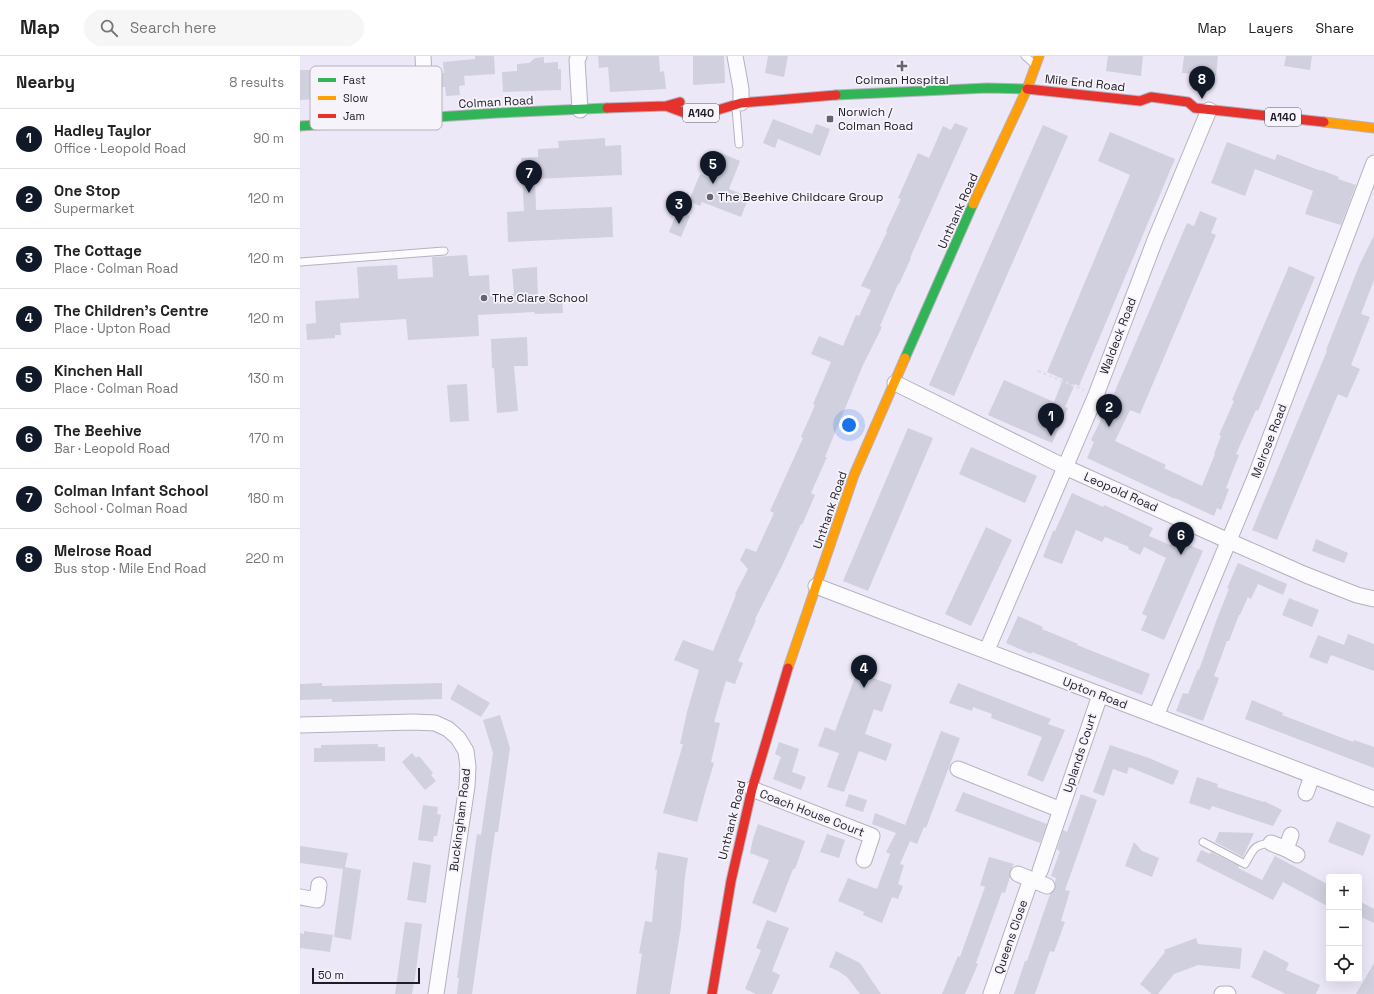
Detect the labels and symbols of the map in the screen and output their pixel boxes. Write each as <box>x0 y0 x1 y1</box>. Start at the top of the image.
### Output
marker: Colman Hospital <box>896 60 908 72</box>
legend <box>310 66 442 130</box>
pin: 8 <box>1189 66 1215 99</box>
street label: Mile End Road <box>1044 71 1126 95</box>
place label: Colman Hospital <box>855 72 949 88</box>
text: Fast <box>343 73 366 87</box>
text: Slow <box>343 91 368 105</box>
street label: Colman Road <box>458 92 534 112</box>
road number: A140 <box>683 104 719 122</box>
place label: Norwich / Colman Road <box>838 104 913 134</box>
road number: A140 <box>1265 108 1301 126</box>
text: Jam <box>343 109 365 123</box>
marker: Norwich / Colman Road <box>825 114 835 124</box>
pin: 5 <box>700 151 726 184</box>
pin: 7 <box>516 160 542 193</box>
street label: Unthank Road <box>934 171 982 251</box>
place label: The Beehive Childcare Group <box>718 189 884 205</box>
pin: 3 <box>666 191 692 224</box>
marker: The Beehive Childcare Group <box>705 192 715 202</box>
place label: The Clare School <box>492 290 588 306</box>
marker: The Clare School <box>479 293 489 303</box>
street label: Waldeck Road <box>1096 295 1140 377</box>
pin: 2 <box>1096 394 1122 427</box>
street label: Melrose Road <box>1248 402 1290 480</box>
pin: 1 <box>1038 403 1064 436</box>
your location <box>839 415 859 435</box>
street label: Unthank Road <box>809 469 851 551</box>
street label: Leopold Road <box>1081 469 1161 515</box>
pin: 6 <box>1168 522 1194 555</box>
pin: 4 <box>851 655 877 688</box>
street label: Upton Road <box>1060 673 1130 713</box>
street label: Uplands Court <box>1060 711 1100 795</box>
street label: Buckingham Road <box>446 767 474 873</box>
street label: Unthank Road <box>714 779 750 861</box>
street label: Coach House Court <box>757 786 867 840</box>
street label: Queens Close <box>991 898 1031 976</box>
scale bar <box>312 966 420 985</box>

